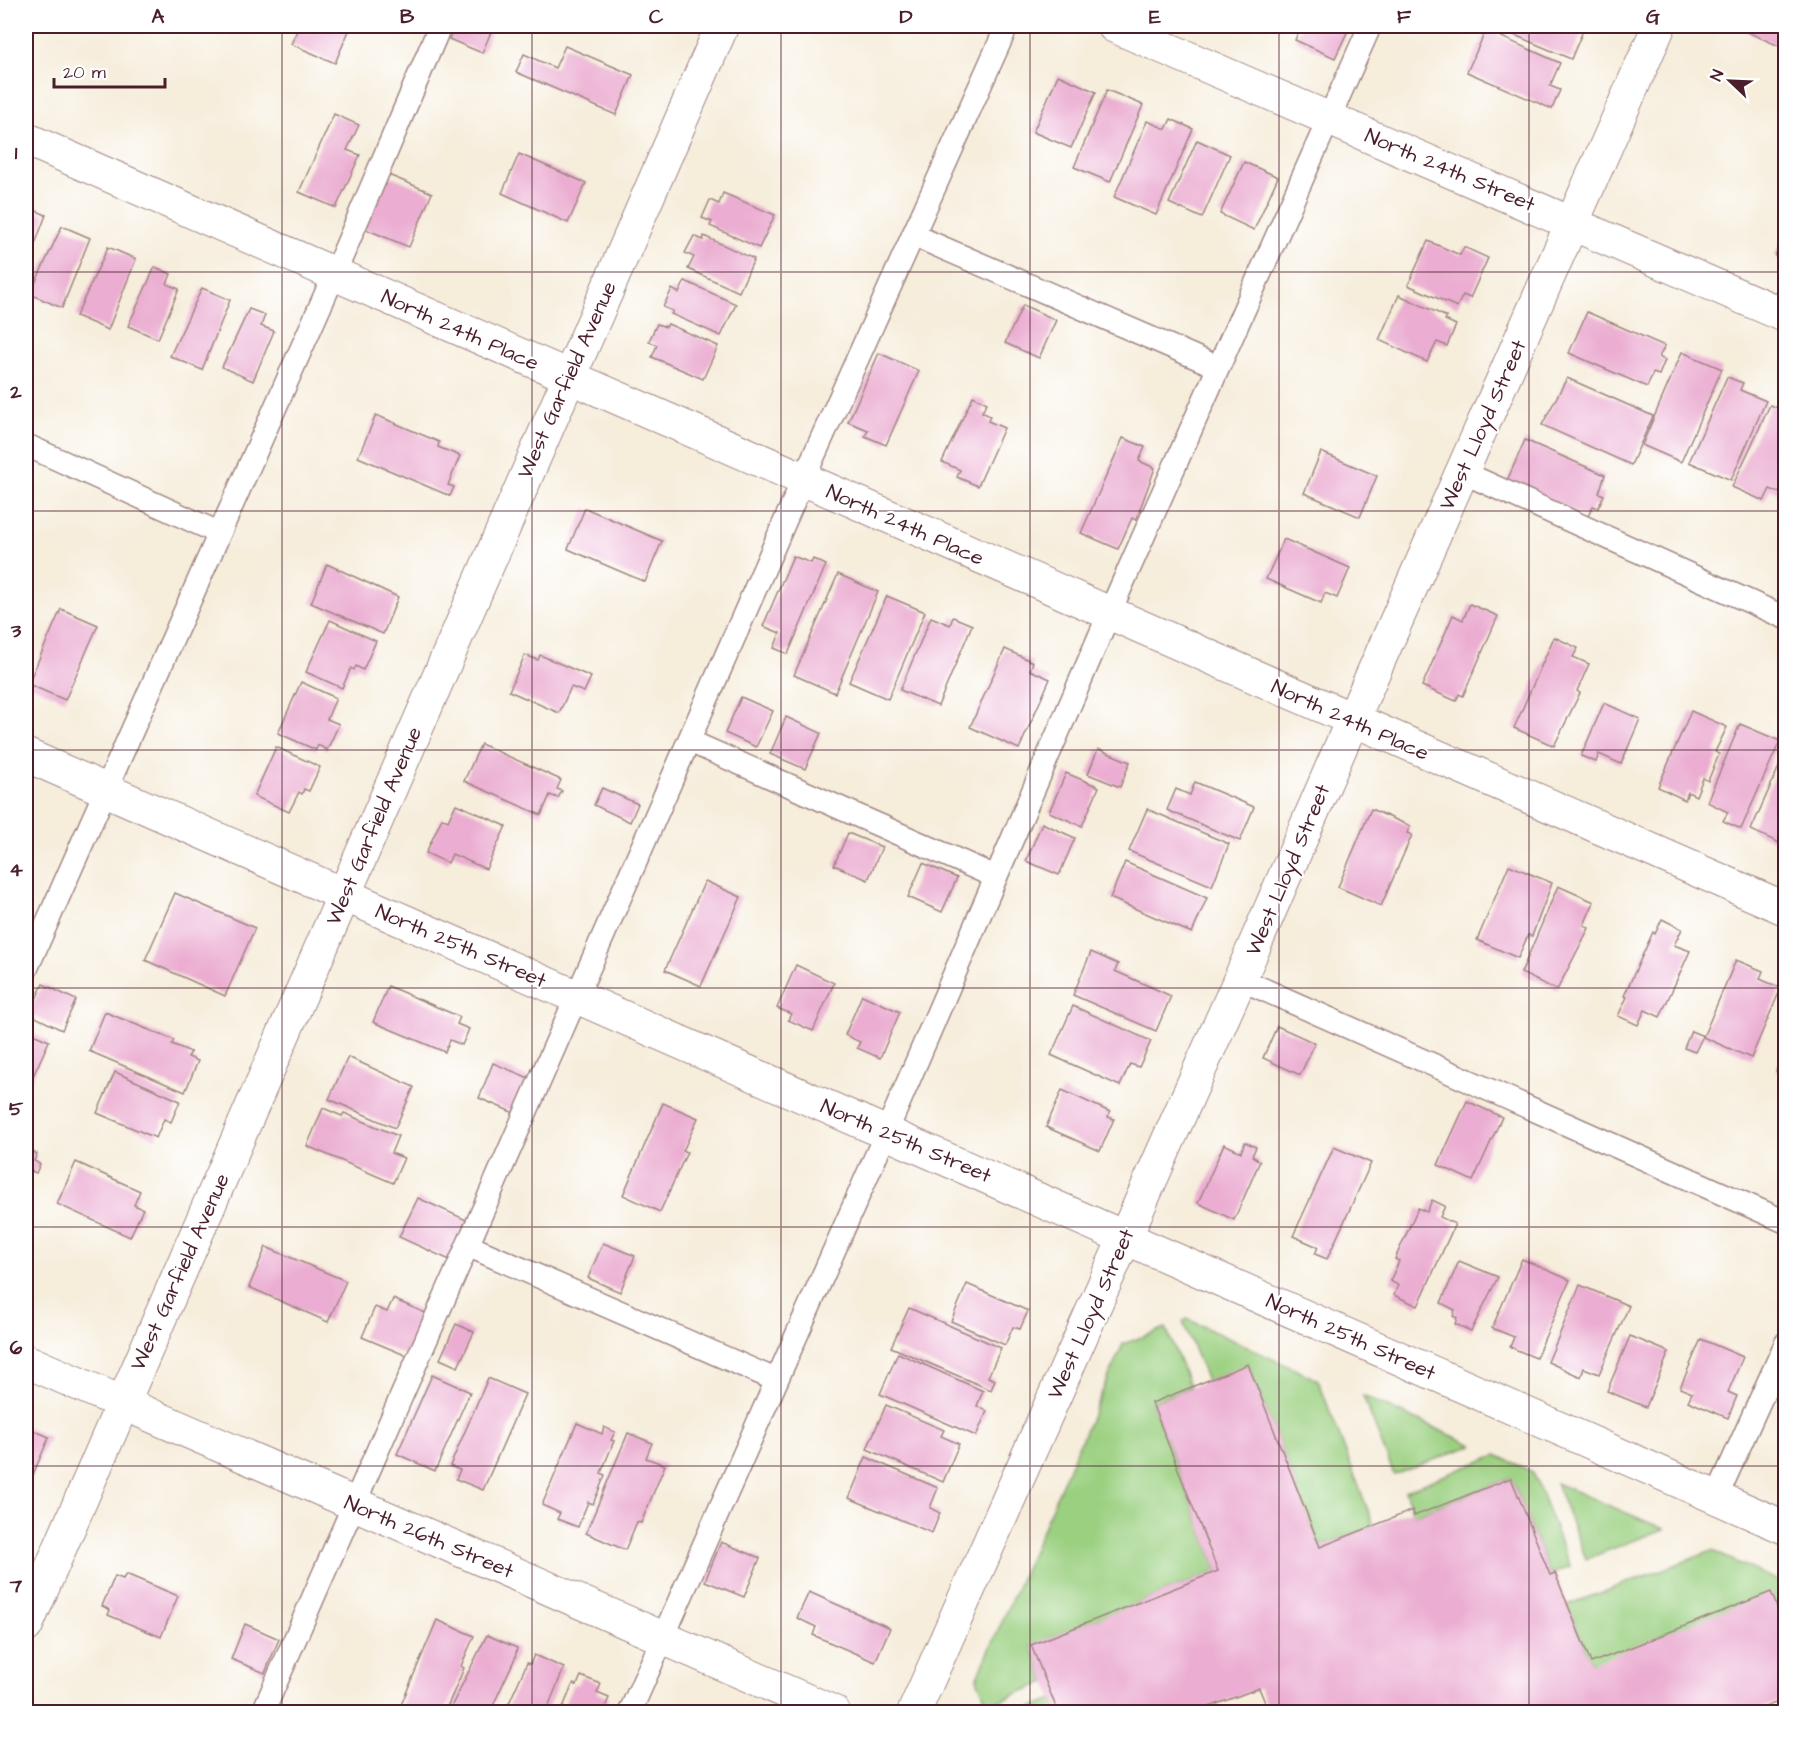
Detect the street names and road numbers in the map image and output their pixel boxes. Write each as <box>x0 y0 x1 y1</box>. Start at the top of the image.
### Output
street label: North 24th Street <box>1360 121 1540 219</box>
street label: West Garfield Avenue <box>510 277 624 483</box>
street label: North 24th Place <box>377 282 543 378</box>
street label: West Lloyd Street <box>1432 335 1536 516</box>
street label: North 24th Place <box>822 477 988 573</box>
street label: North 24th Place <box>1267 672 1433 768</box>
street label: West Garfield Avenue <box>319 722 429 930</box>
street label: West Lloyd Street <box>1239 779 1339 961</box>
street label: North 25th Street <box>371 897 551 995</box>
street label: North 25th Street <box>816 1092 996 1190</box>
street label: West Garfield Avenue <box>123 1169 237 1375</box>
street label: West Lloyd Street <box>1040 1224 1144 1405</box>
street label: North 25th Street <box>1262 1287 1441 1388</box>
street label: North 26th Street <box>340 1488 518 1586</box>

